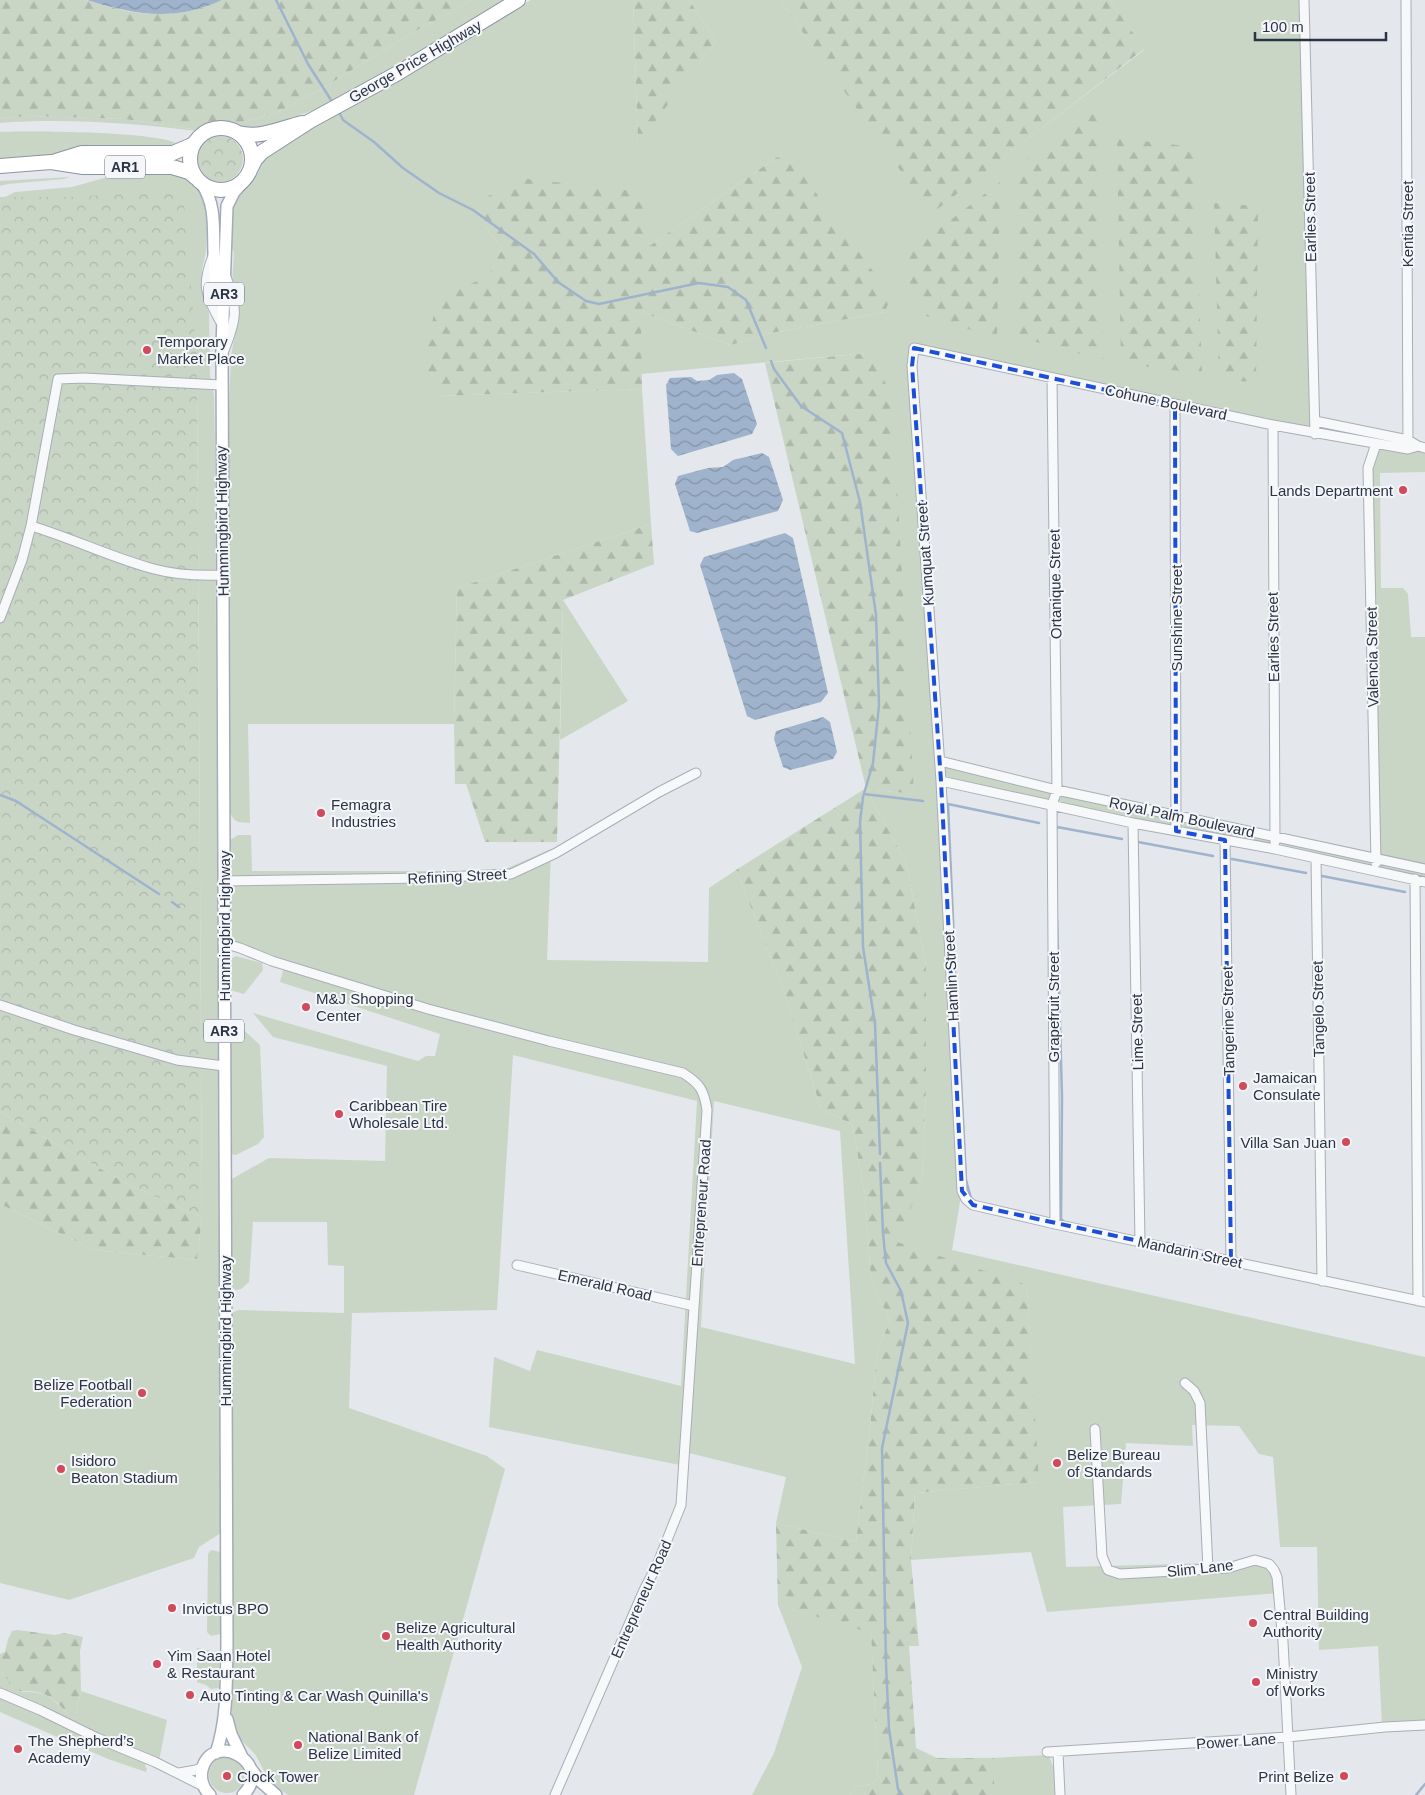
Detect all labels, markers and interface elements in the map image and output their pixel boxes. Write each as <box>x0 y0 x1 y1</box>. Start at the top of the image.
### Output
scale bar <box>1255 10 1386 42</box>
street label: George Price Highway <box>346 16 485 106</box>
text: 100 m <box>1262 18 1304 35</box>
road number: AR1 <box>105 156 145 178</box>
street label: Earlies Street <box>1301 171 1319 262</box>
street label: Kentia Street <box>1399 180 1416 267</box>
road number: AR3 <box>204 282 244 306</box>
place label: Temporary Market Place <box>157 333 245 367</box>
marker: Temporary Market Place <box>141 344 153 356</box>
street label: Cohune Boulevard <box>1103 381 1229 423</box>
street label: Hummingbird Highway <box>212 445 232 597</box>
place label: Lands Department <box>1270 482 1394 499</box>
marker: Lands Department <box>1397 484 1409 496</box>
street label: Kumquat Street <box>913 501 937 607</box>
street label: Ortanique Street <box>1046 528 1064 639</box>
street label: Sunshine Street <box>1168 564 1185 671</box>
street label: Earlies Street <box>1264 591 1282 682</box>
street label: Valencia Street <box>1363 606 1381 707</box>
street label: Royal Palm Boulevard <box>1108 793 1256 841</box>
place label: Femagra Industries <box>331 796 396 830</box>
marker: Femagra Industries <box>315 807 327 819</box>
street label: Hummingbird Highway <box>216 850 233 1001</box>
street label: Refining Street <box>407 865 508 887</box>
street label: Hamlin Street <box>940 929 962 1022</box>
street label: Grapefruit Street <box>1045 951 1062 1062</box>
street label: Tangelo Street <box>1309 960 1327 1058</box>
street label: Tangerine Street <box>1219 965 1237 1076</box>
place label: M&J Shopping Center <box>316 990 414 1024</box>
street label: Lime Street <box>1128 993 1146 1070</box>
marker: M&J Shopping Center <box>300 1001 312 1013</box>
road number: AR3 <box>204 1019 244 1042</box>
place label: Jamaican Consulate <box>1253 1069 1321 1103</box>
marker: Jamaican Consulate <box>1237 1080 1249 1092</box>
place label: Caribbean Tire Wholesale Ltd. <box>349 1097 448 1131</box>
marker: Caribbean Tire Wholesale Ltd. <box>333 1108 345 1120</box>
place label: Villa San Juan <box>1240 1134 1336 1151</box>
marker: Villa San Juan <box>1340 1136 1352 1148</box>
street label: Entrepreneur Road <box>688 1139 714 1267</box>
street label: Mandarin Street <box>1136 1233 1245 1272</box>
street label: Hummingbird Highway <box>217 1255 234 1406</box>
street label: Emerald Road <box>556 1266 654 1304</box>
place label: Belize Football Federation <box>34 1376 132 1410</box>
marker: Belize Football Federation <box>136 1387 148 1399</box>
place label: Belize Bureau of Standards <box>1067 1446 1160 1480</box>
place label: Isidoro Beaton Stadium <box>71 1452 178 1486</box>
marker: Belize Bureau of Standards <box>1051 1457 1063 1469</box>
marker: Isidoro Beaton Stadium <box>55 1463 67 1475</box>
street label: Entrepreneur Road <box>607 1537 675 1661</box>
street label: Slim Lane <box>1166 1556 1234 1580</box>
place label: Invictus BPO <box>182 1600 269 1617</box>
marker: Invictus BPO <box>166 1602 178 1614</box>
place label: Central Building Authority <box>1263 1606 1369 1640</box>
marker: Central Building Authority <box>1247 1617 1259 1629</box>
place label: Belize Agricultural Health Authority <box>396 1619 515 1653</box>
marker: Belize Agricultural Health Authority <box>380 1630 392 1642</box>
place label: Yim Saan Hotel & Restaurant <box>167 1647 271 1681</box>
marker: Yim Saan Hotel & Restaurant <box>151 1658 163 1670</box>
place label: Ministry of Works <box>1266 1665 1325 1699</box>
marker: Ministry of Works <box>1250 1676 1262 1688</box>
place label: Auto Tinting & Car Wash Quinilla's <box>200 1687 428 1704</box>
marker: Auto Tinting & Car Wash Quinilla's <box>184 1689 196 1701</box>
place label: National Bank of Belize Limited <box>308 1728 419 1762</box>
street label: Power Lane <box>1195 1730 1277 1752</box>
place label: The Shepherd’s Academy <box>28 1732 134 1766</box>
marker: National Bank of Belize Limited <box>292 1739 304 1751</box>
marker: The Shepherd’s Academy <box>12 1743 24 1755</box>
place label: Clock Tower <box>237 1768 318 1785</box>
place label: Print Belize <box>1258 1768 1334 1785</box>
marker: Clock Tower <box>221 1770 233 1782</box>
marker: Print Belize <box>1338 1770 1350 1782</box>

